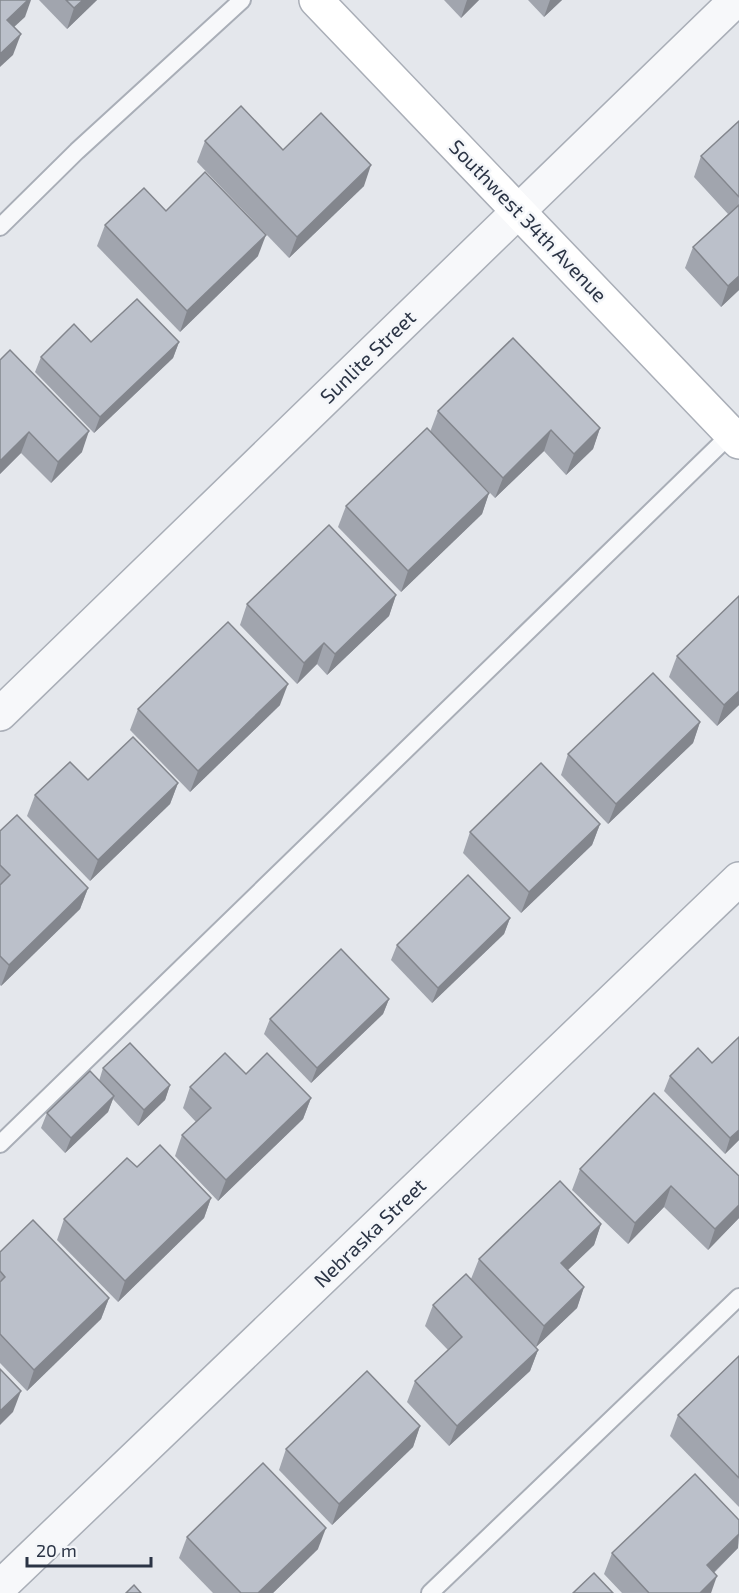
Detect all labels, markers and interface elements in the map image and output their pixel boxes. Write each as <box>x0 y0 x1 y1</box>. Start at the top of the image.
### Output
street label: Southwest 34th Avenue <box>445 134 612 306</box>
street label: Sunlite Street <box>315 304 420 408</box>
street label: Nebraska Street <box>308 1172 431 1292</box>
scale bar <box>27 1530 152 1568</box>
text: 20 m <box>36 1539 77 1561</box>

